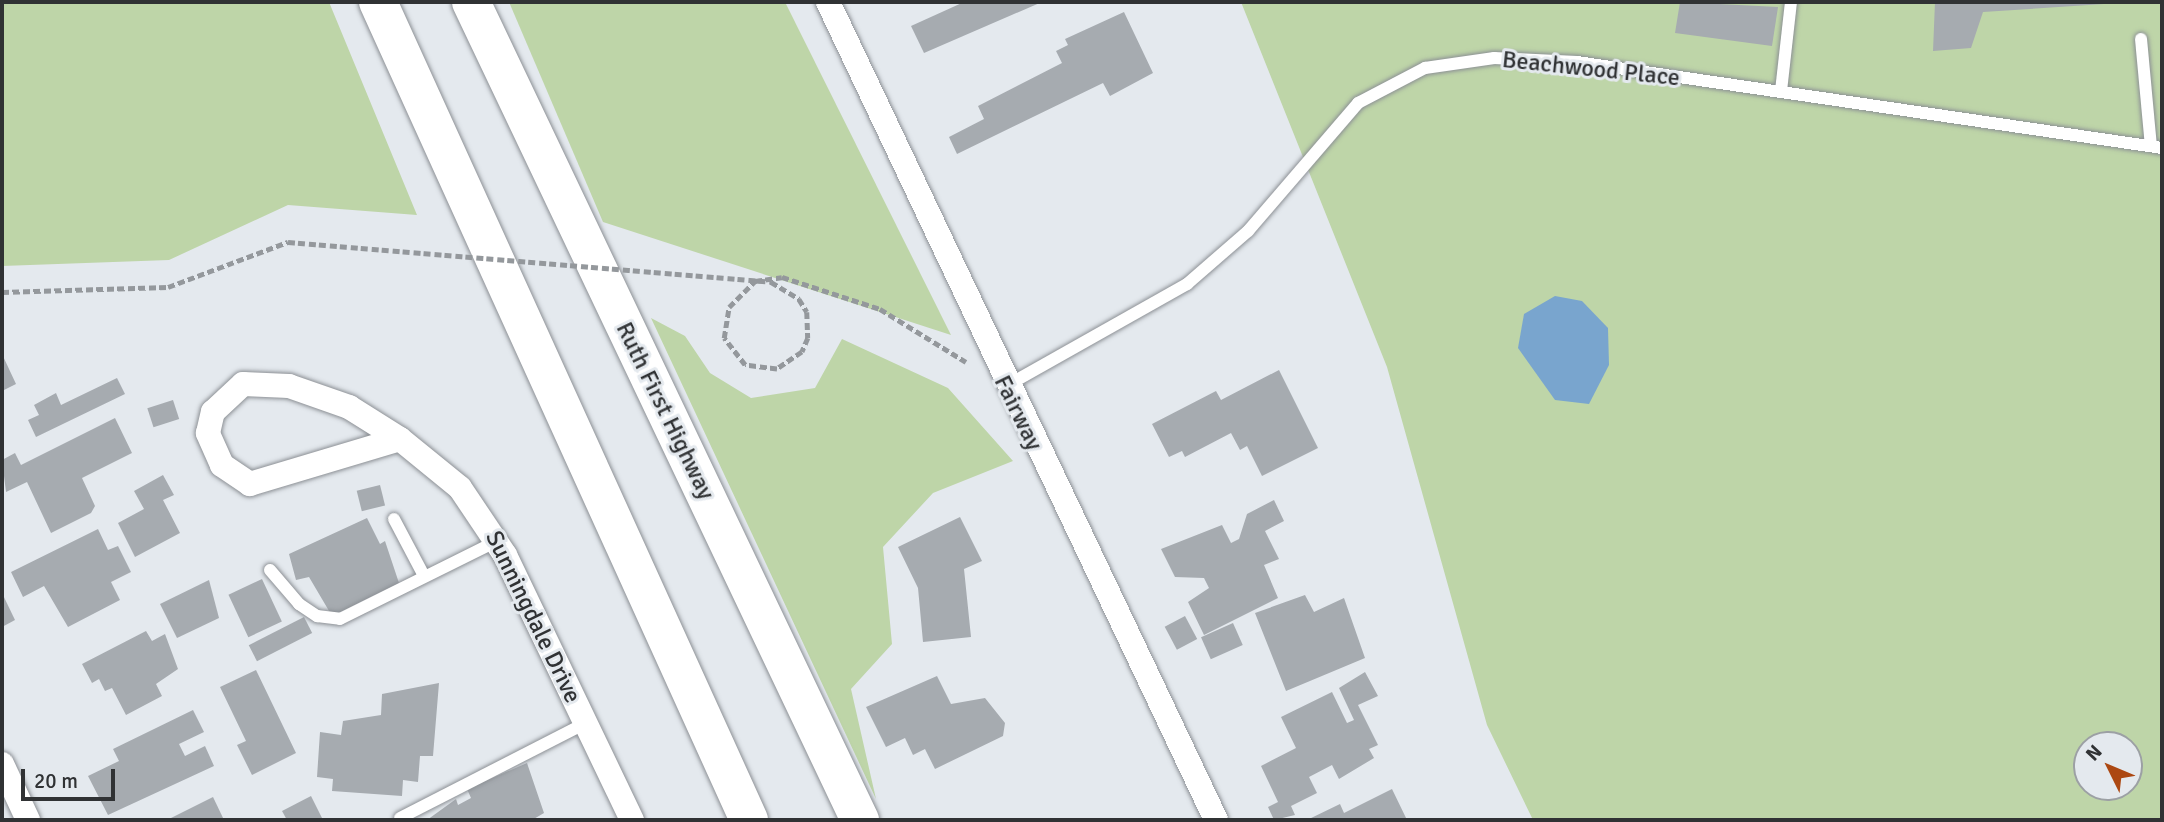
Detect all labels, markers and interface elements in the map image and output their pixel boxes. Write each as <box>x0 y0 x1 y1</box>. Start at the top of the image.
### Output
street label: Beachwood Place <box>1501 45 1681 93</box>
street label: Ruth First Highway <box>610 317 720 505</box>
street label: Fairway <box>988 371 1048 455</box>
street label: Sunningdale Drive <box>479 526 587 708</box>
north arrow <box>2073 731 2143 801</box>
text: N <box>2081 740 2107 766</box>
scale bar <box>24 756 119 800</box>
text: 20 m <box>34 768 78 794</box>

